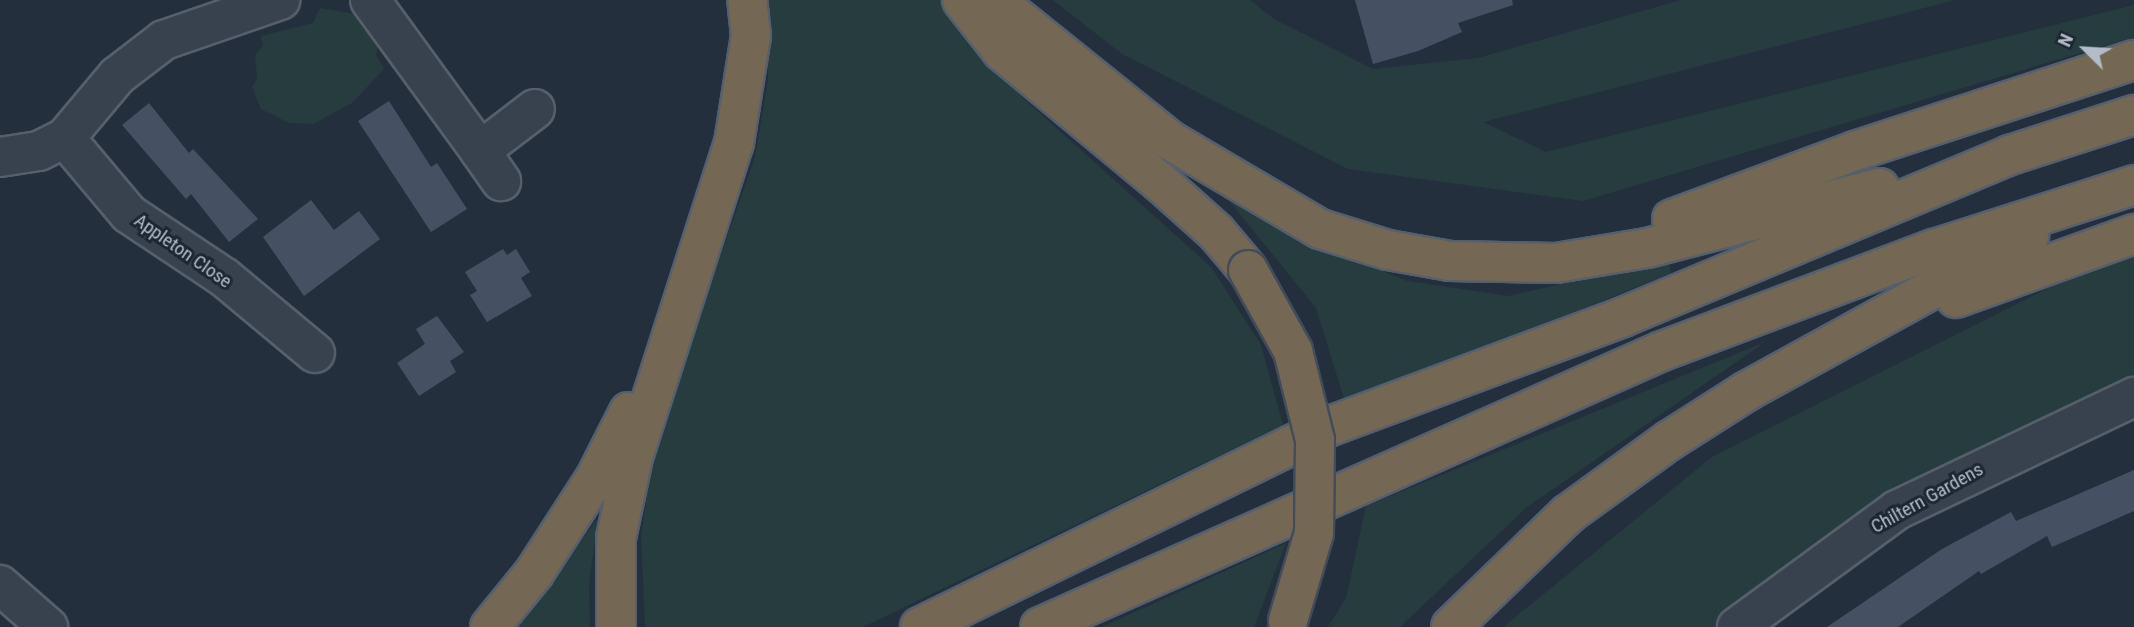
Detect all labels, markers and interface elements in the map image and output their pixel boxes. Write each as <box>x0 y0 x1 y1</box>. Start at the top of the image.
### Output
north arrow <box>2050 14 2120 84</box>
text: N <box>2052 30 2078 50</box>
street label: Appleton Close <box>130 209 236 293</box>
street label: Chiltern Gardens <box>1867 458 1987 538</box>

